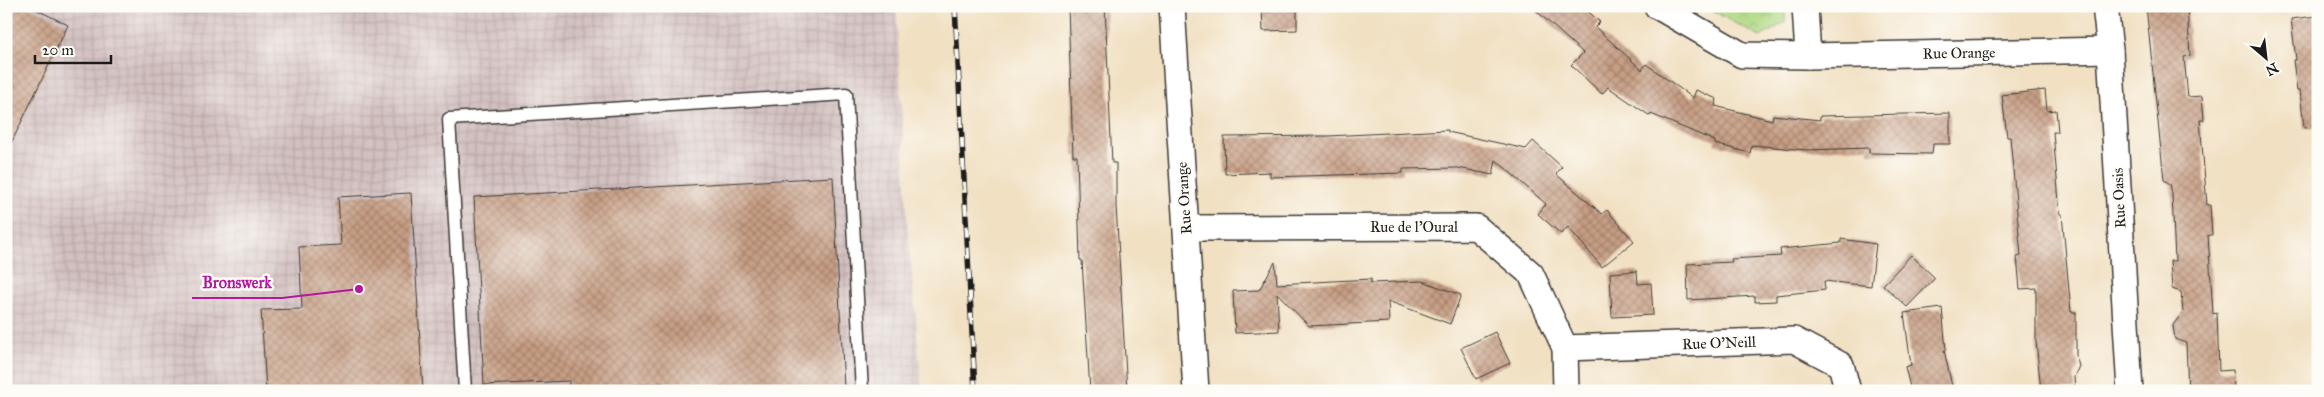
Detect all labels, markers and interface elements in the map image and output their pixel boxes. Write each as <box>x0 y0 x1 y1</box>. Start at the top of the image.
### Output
scale bar <box>35 32 111 64</box>
north arrow <box>2242 32 2292 82</box>
text: 20 m <box>42 41 74 59</box>
street label: Rue Orange <box>1923 43 1995 63</box>
text: N <box>2263 59 2281 79</box>
street label: Rue Orange <box>1172 161 1196 235</box>
street label: Rue Oasis <box>2108 167 2130 229</box>
street label: Rue de l'Oural <box>1370 218 1459 236</box>
callout: Bronswerk <box>192 267 282 298</box>
text: Bronswerk <box>202 273 272 292</box>
street label: Rue O'Neill <box>1682 333 1757 353</box>

